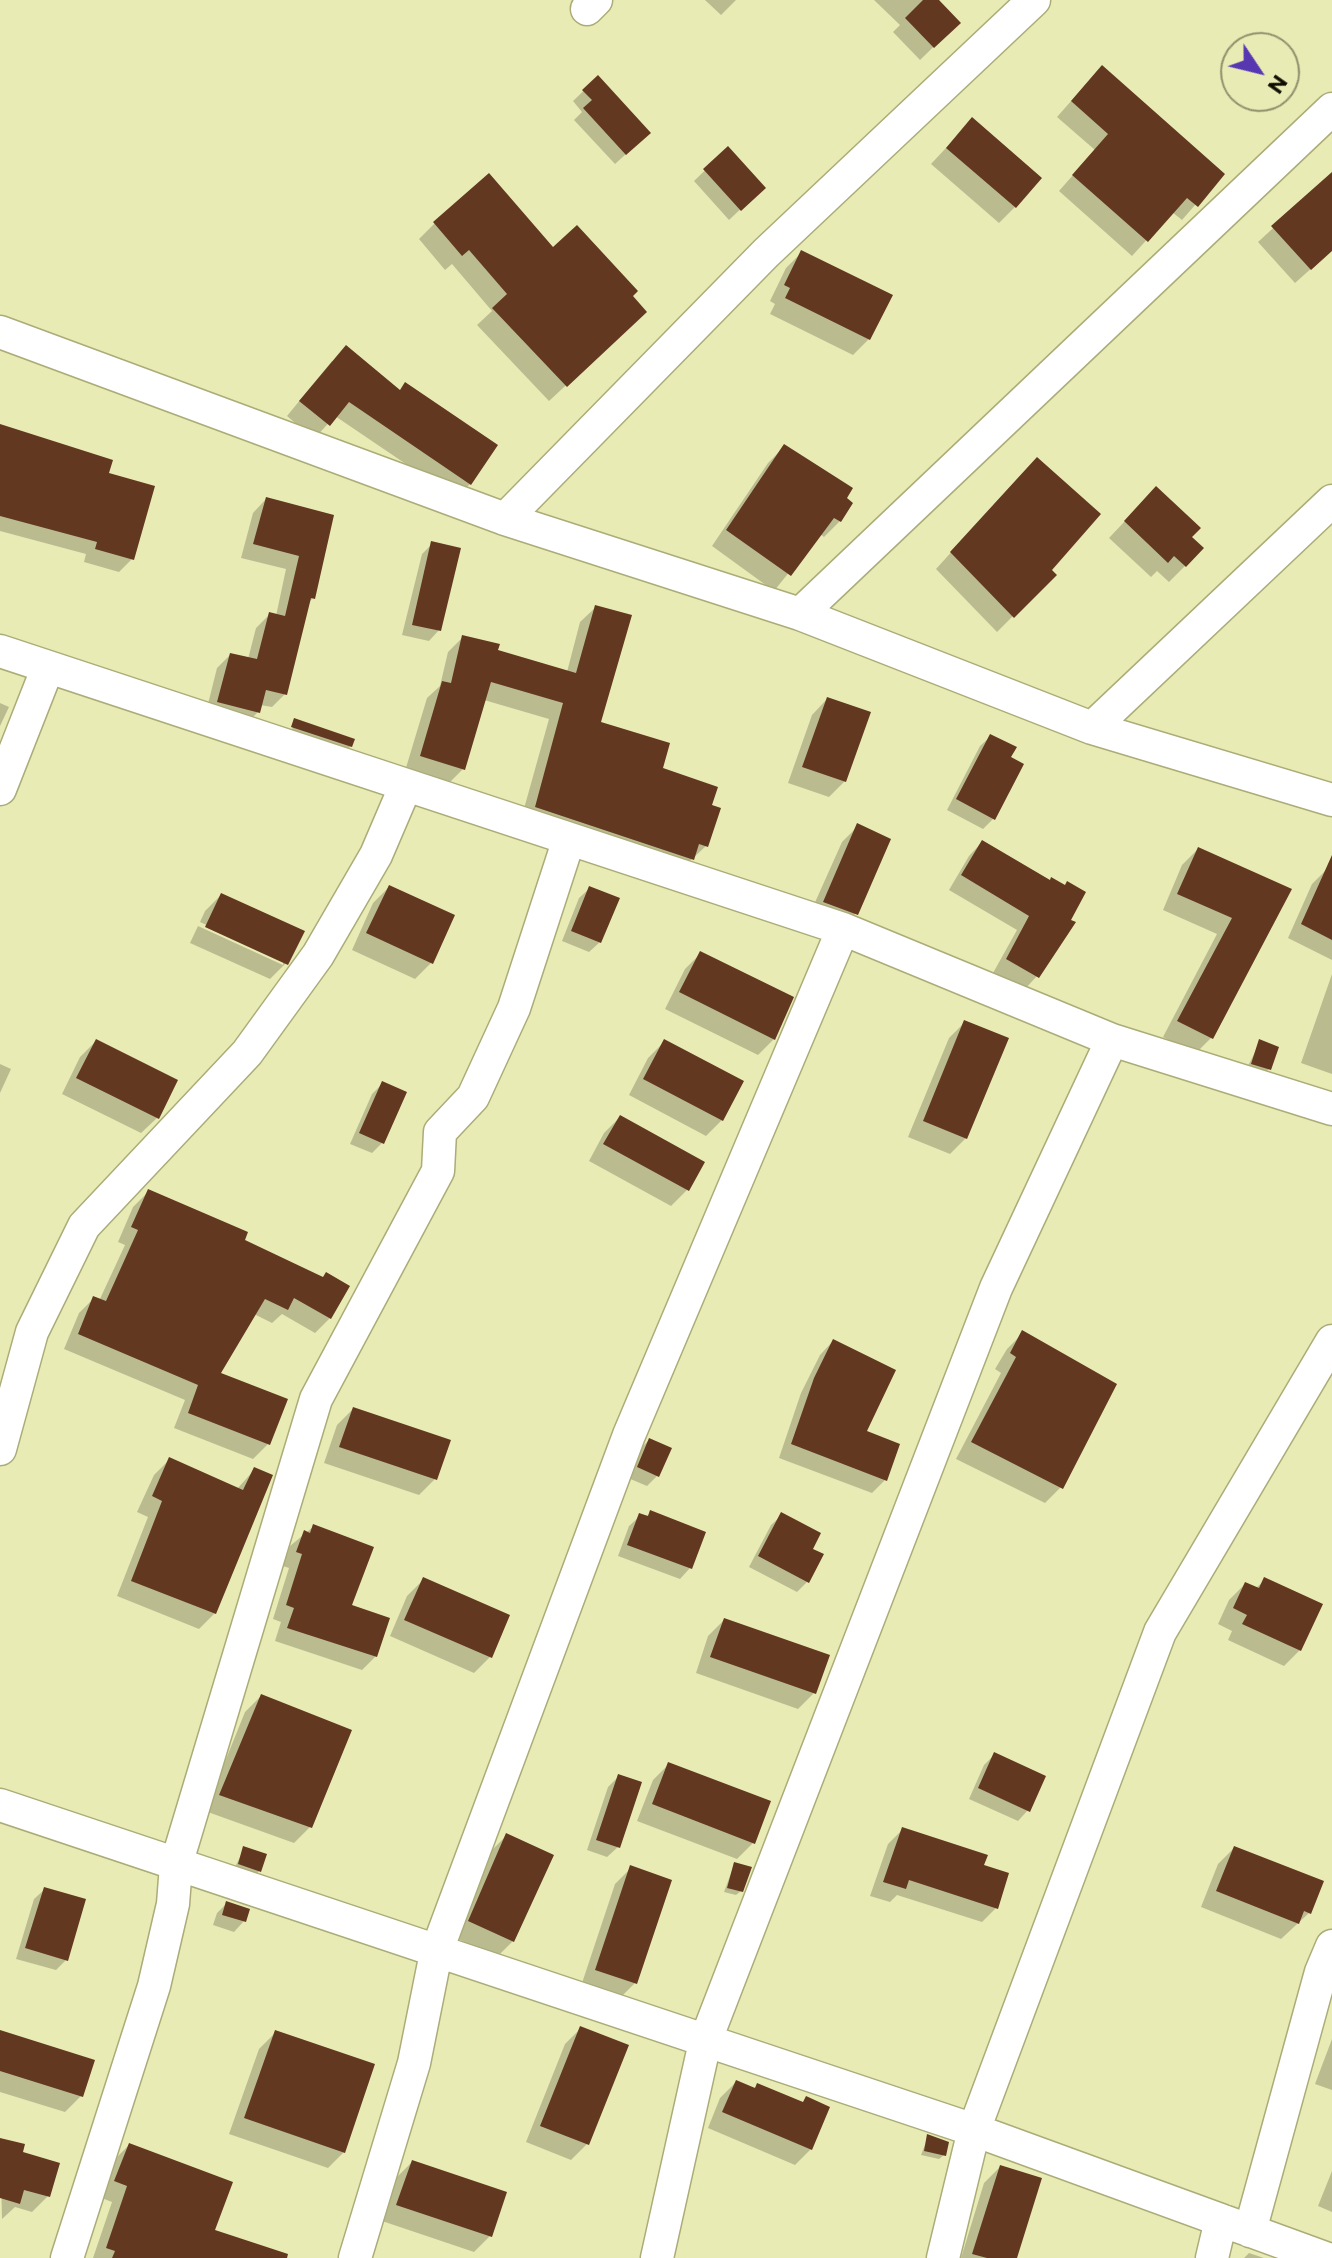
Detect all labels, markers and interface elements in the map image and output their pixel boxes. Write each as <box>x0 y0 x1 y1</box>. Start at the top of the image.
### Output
north arrow <box>1220 32 1300 112</box>
text: N <box>1263 70 1294 99</box>

